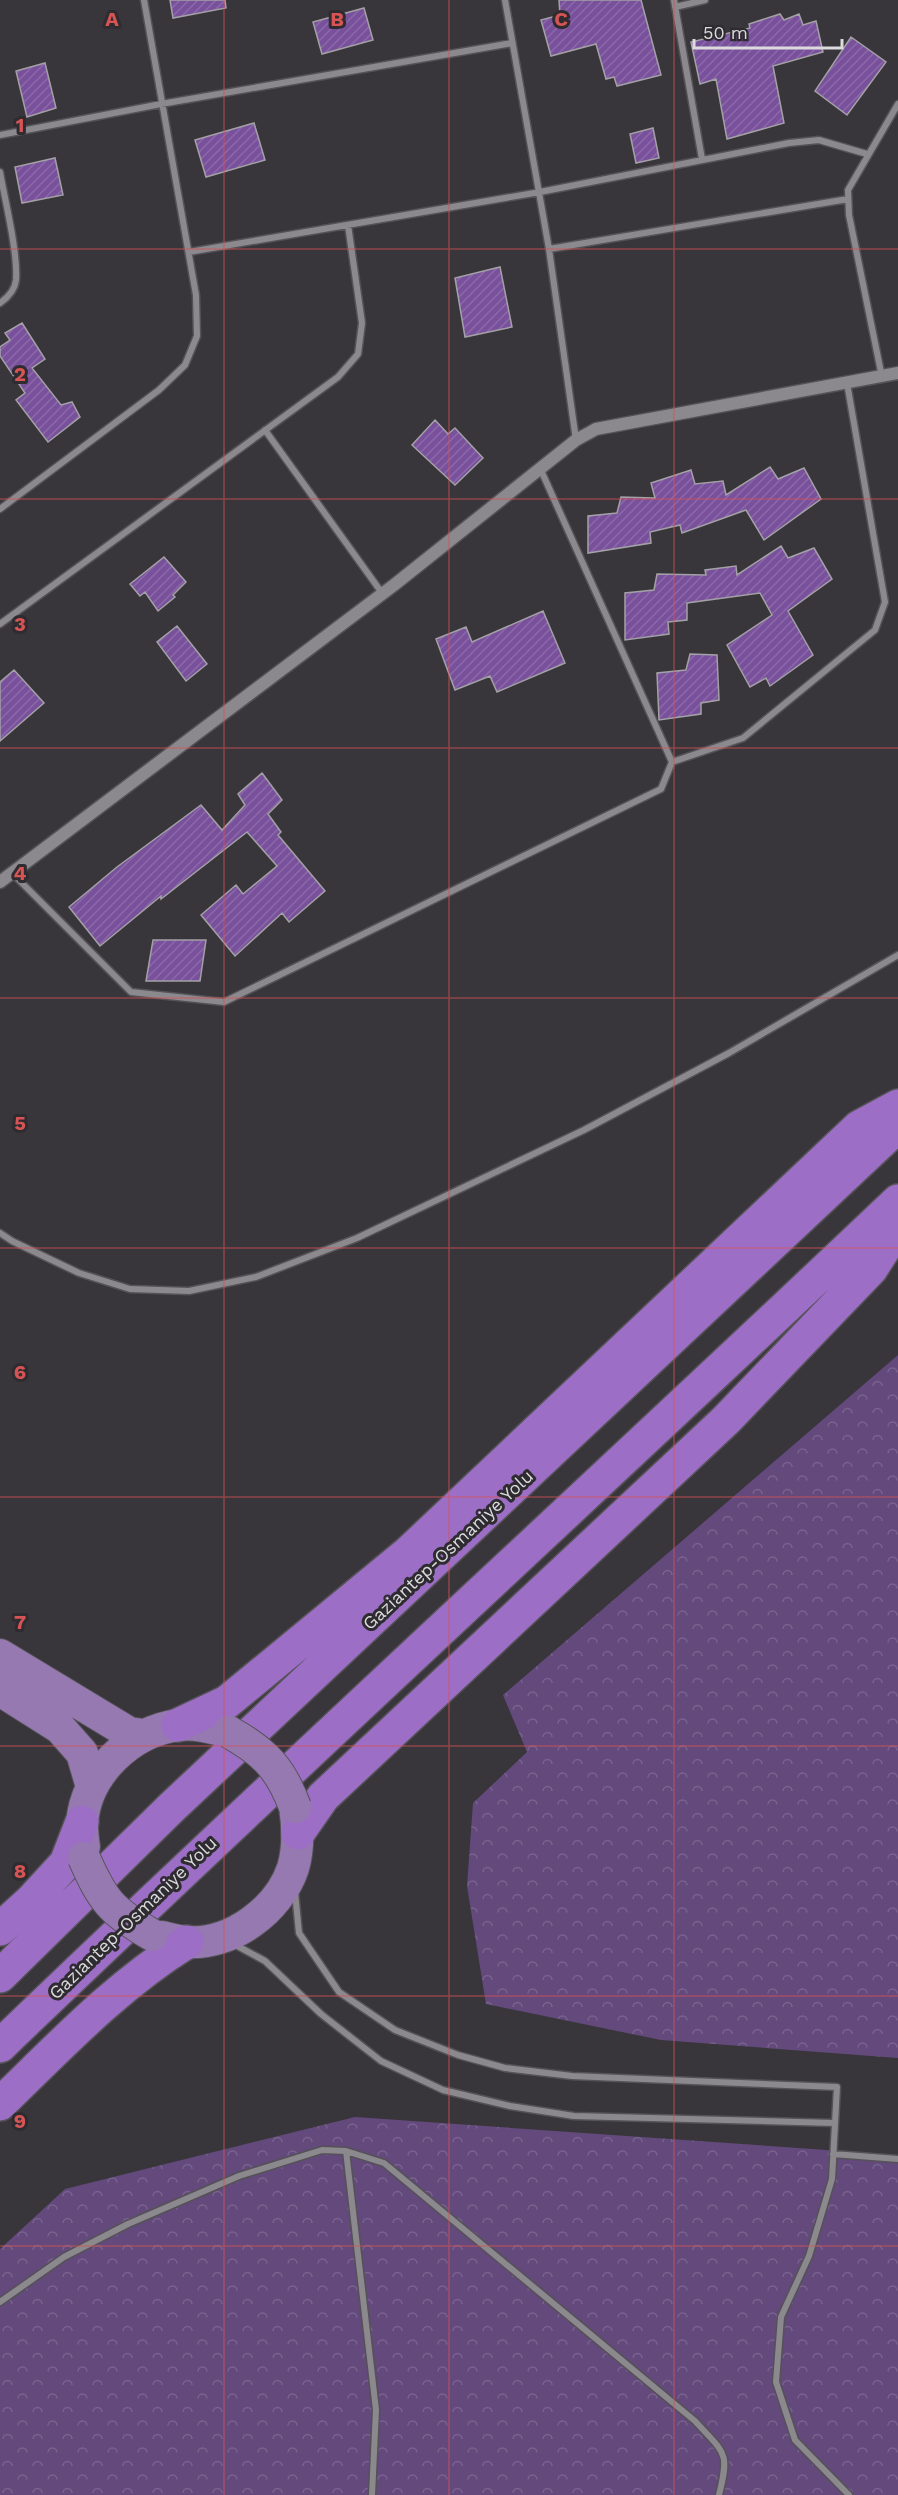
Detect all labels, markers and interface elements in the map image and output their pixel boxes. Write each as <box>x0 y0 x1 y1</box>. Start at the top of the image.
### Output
text: A <box>105 7 119 31</box>
text: B <box>330 7 344 31</box>
text: C <box>554 7 568 31</box>
scale bar <box>694 12 842 50</box>
text: 50 m <box>703 22 748 43</box>
text: 1 <box>16 113 24 137</box>
text: 2 <box>14 362 26 386</box>
text: 3 <box>14 612 26 636</box>
text: 4 <box>14 861 27 885</box>
text: 5 <box>14 1111 26 1135</box>
text: 6 <box>14 1360 26 1384</box>
street label: Gaziantep-Osmaniye Yolu <box>358 1465 537 1634</box>
text: 7 <box>14 1610 26 1634</box>
street label: Gaziantep-Osmaniye Yolu <box>44 1832 221 2003</box>
text: 8 <box>14 1859 26 1883</box>
text: 9 <box>14 2109 26 2133</box>

